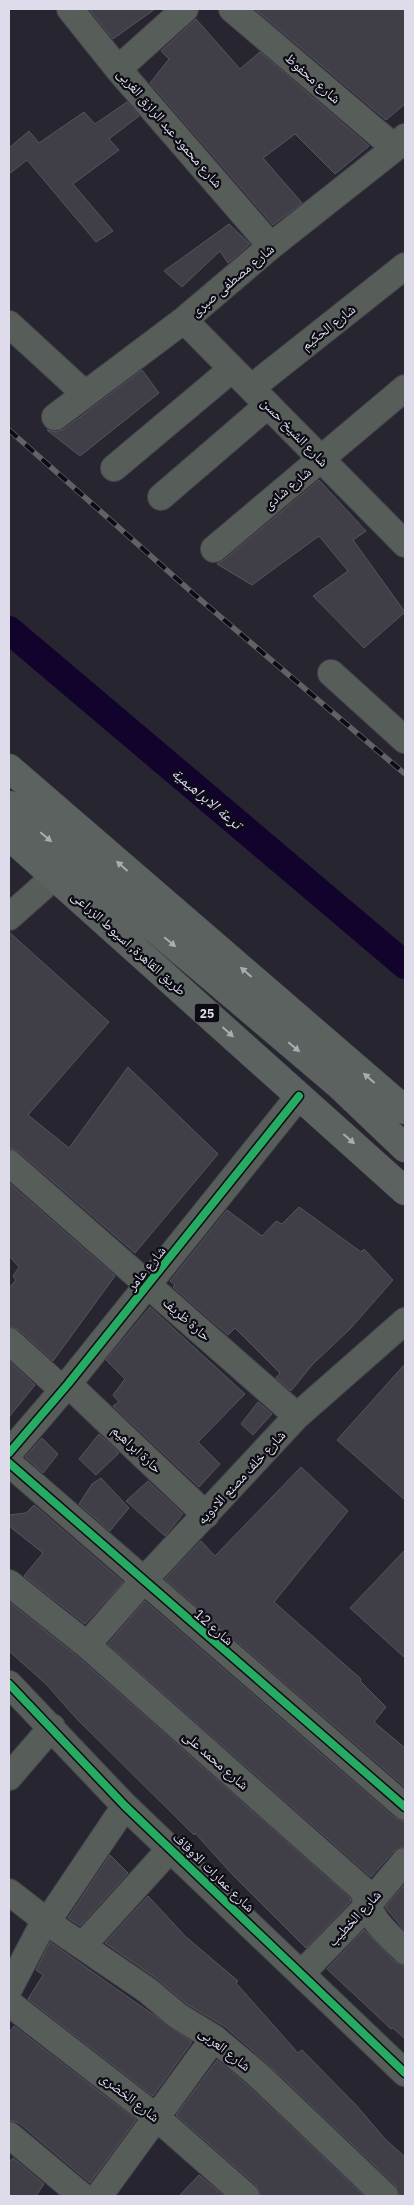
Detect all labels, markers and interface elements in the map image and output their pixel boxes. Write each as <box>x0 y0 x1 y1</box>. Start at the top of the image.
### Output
street label: شارع محفوظ <box>281 49 345 108</box>
street label: شارع محمود عبد الرازق الغربى <box>112 65 227 192</box>
street label: شارع مصطفى صبرى <box>186 240 278 321</box>
street label: شارع الحكيم <box>297 300 360 355</box>
street label: شارع الشيخ حسن <box>257 394 333 471</box>
street label: شارع شادى <box>259 463 315 514</box>
water label: ترعة الابراهيمية <box>168 763 249 835</box>
one-way arrow <box>39 831 52 842</box>
one-way arrow <box>116 860 129 871</box>
street label: طريق القاهرة, اسيوط الزراعى <box>67 887 190 1000</box>
one-way arrow <box>164 936 176 947</box>
one-way arrow <box>240 966 252 978</box>
road number: 25 <box>194 1004 220 1022</box>
one-way arrow <box>221 1026 233 1038</box>
one-way arrow <box>287 1041 299 1053</box>
one-way arrow <box>363 1072 375 1084</box>
one-way arrow <box>343 1134 356 1145</box>
street label: شارع عامر <box>122 1242 170 1296</box>
street label: حارة ظريف <box>159 1293 215 1345</box>
street label: حارة ابراهيم <box>107 1421 166 1478</box>
street label: شارع خلف مصنع الادويه <box>193 1426 290 1529</box>
street label: شارع 12 <box>190 1605 238 1650</box>
street label: شارع محمد على <box>179 1726 253 1794</box>
street label: شارع عمارات الاوقاف <box>168 1828 259 1917</box>
street label: شارع الخطيب <box>323 1886 385 1951</box>
street label: شارع العربى <box>195 2023 255 2076</box>
street label: شارع الخضرى <box>96 2068 163 2127</box>

